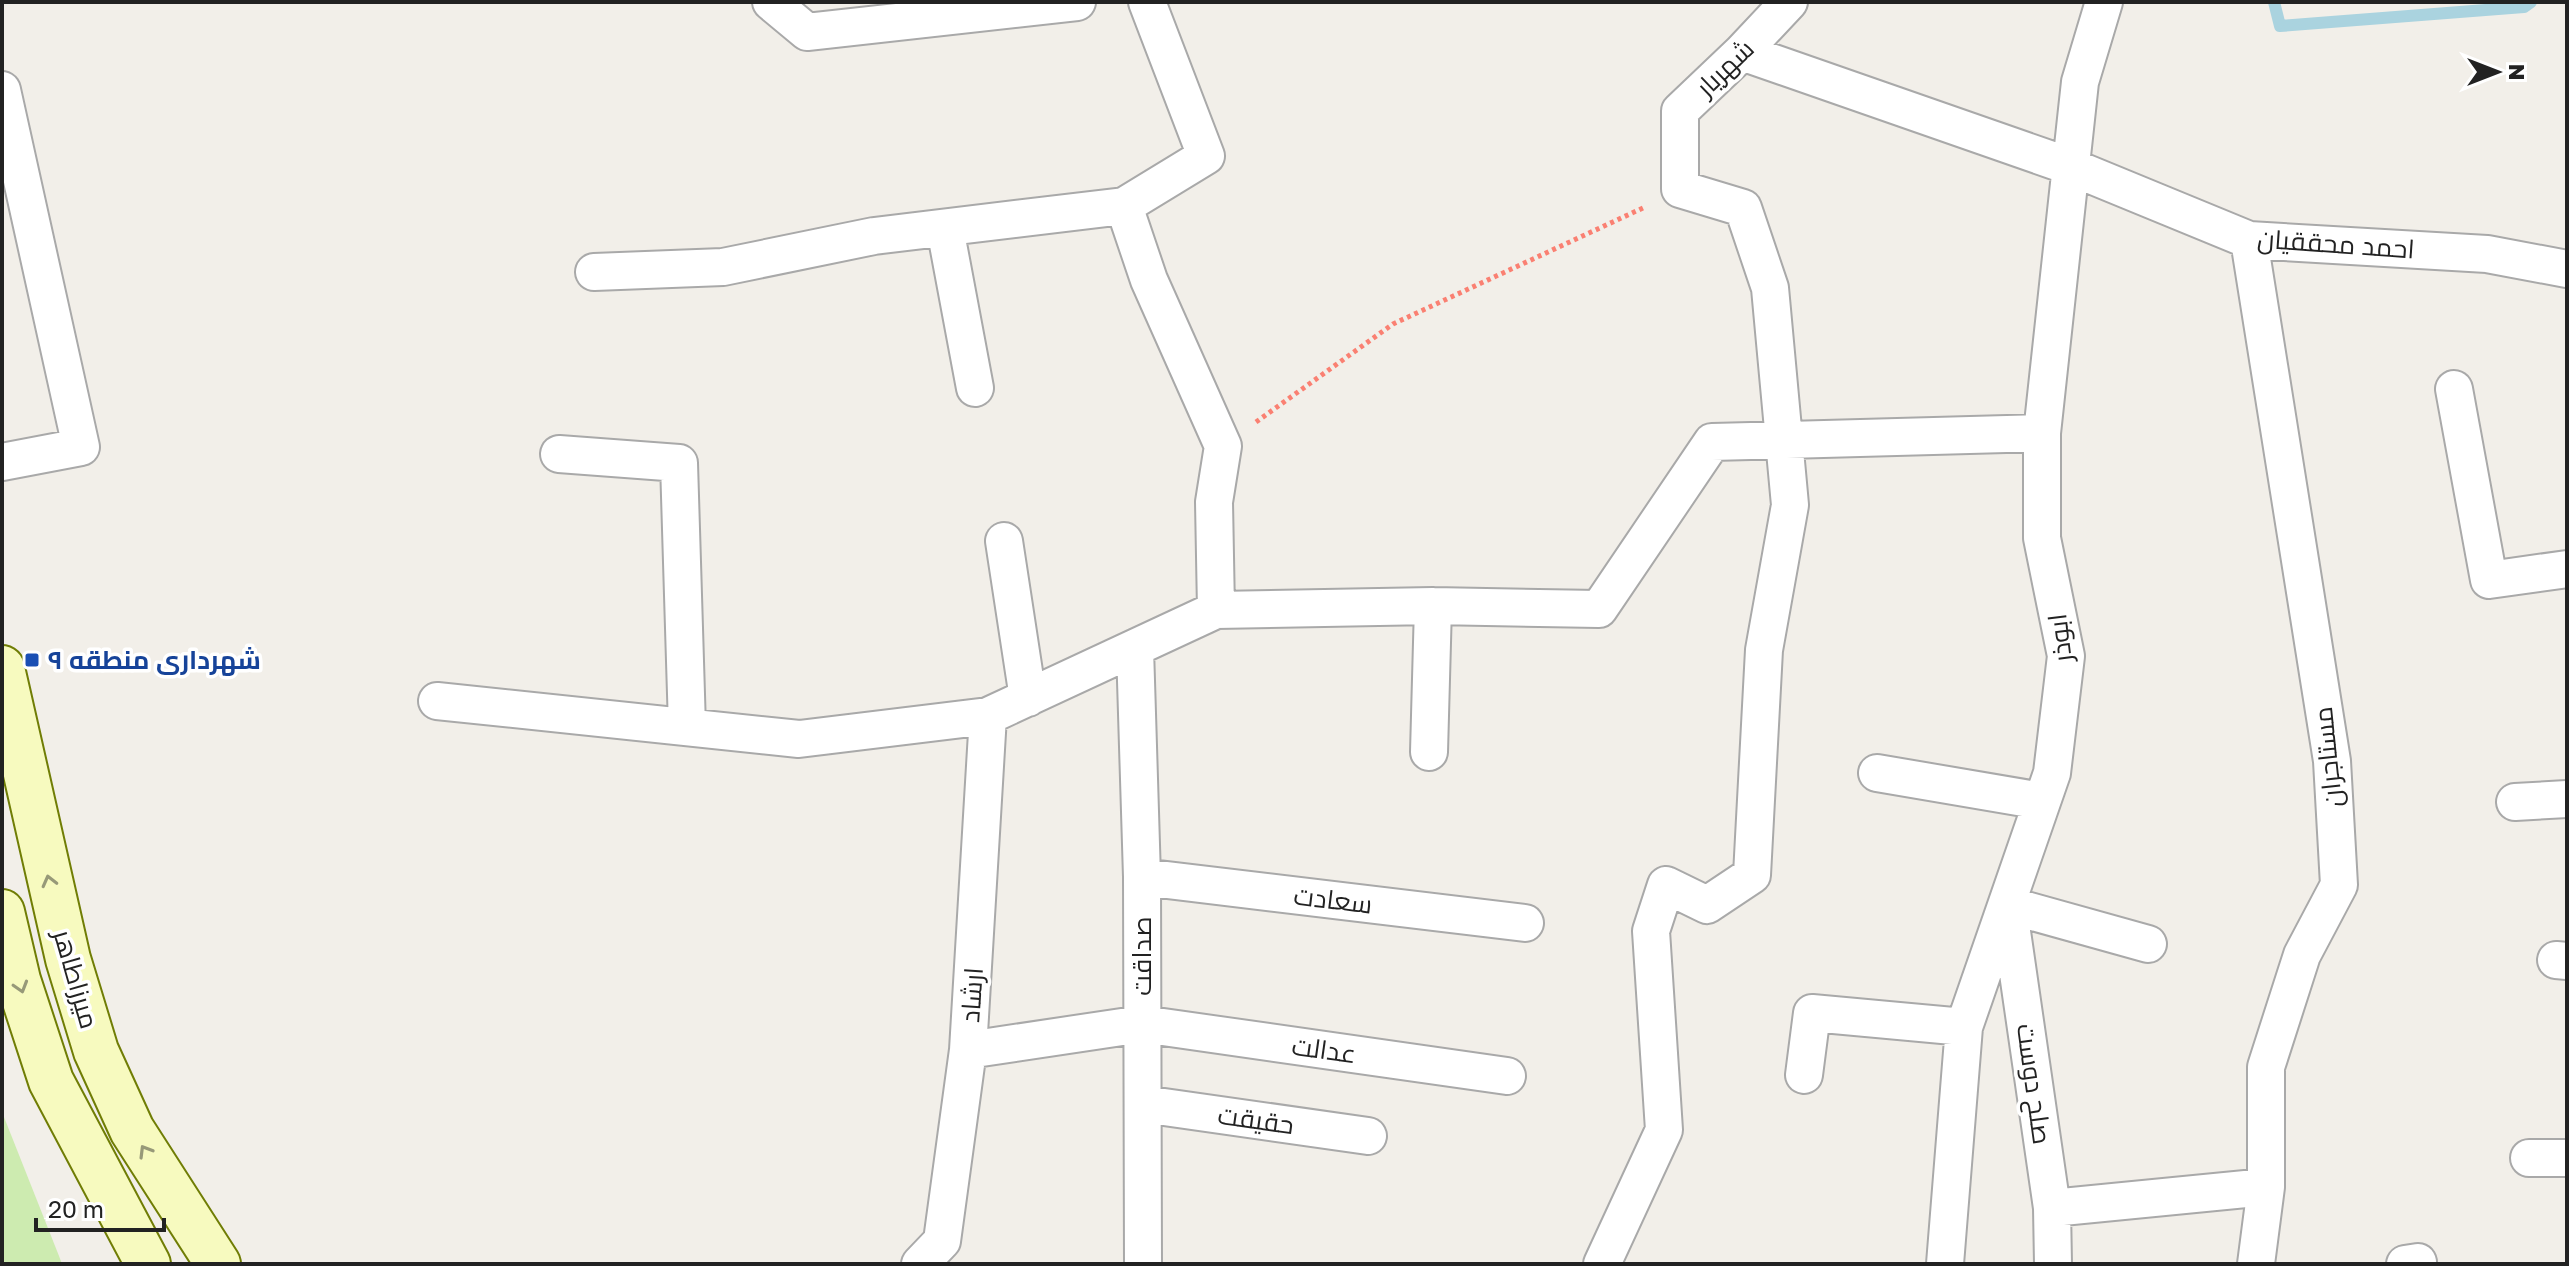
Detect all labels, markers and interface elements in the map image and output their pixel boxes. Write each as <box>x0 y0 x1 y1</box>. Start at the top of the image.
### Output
north arrow <box>2457 32 2537 112</box>
street label: شهریار <box>1688 33 1761 104</box>
text: N <box>2504 64 2531 80</box>
street label: احمد محققیان <box>2256 223 2416 264</box>
street label: ابوذر <box>2041 612 2078 666</box>
place label: شهرداری منطقه ۹ <box>48 644 261 676</box>
marker: شهرداری منطقه ۹ <box>23 651 41 669</box>
street label: مستاجران <box>2307 705 2348 809</box>
one-way arrow <box>41 875 58 889</box>
street label: سعادت <box>1292 879 1374 920</box>
street label: صداقت <box>1126 916 1157 996</box>
street label: میرزاطاهر <box>47 924 105 1032</box>
street label: ارشاد <box>954 966 989 1024</box>
one-way arrow <box>12 980 28 994</box>
street label: صلح دوست <box>2009 1022 2058 1147</box>
street label: عدالت <box>1290 1030 1358 1069</box>
street label: حقیقت <box>1216 1099 1296 1140</box>
one-way arrow <box>139 1145 155 1160</box>
scale bar <box>36 1182 164 1232</box>
text: 20 m <box>48 1194 104 1223</box>

